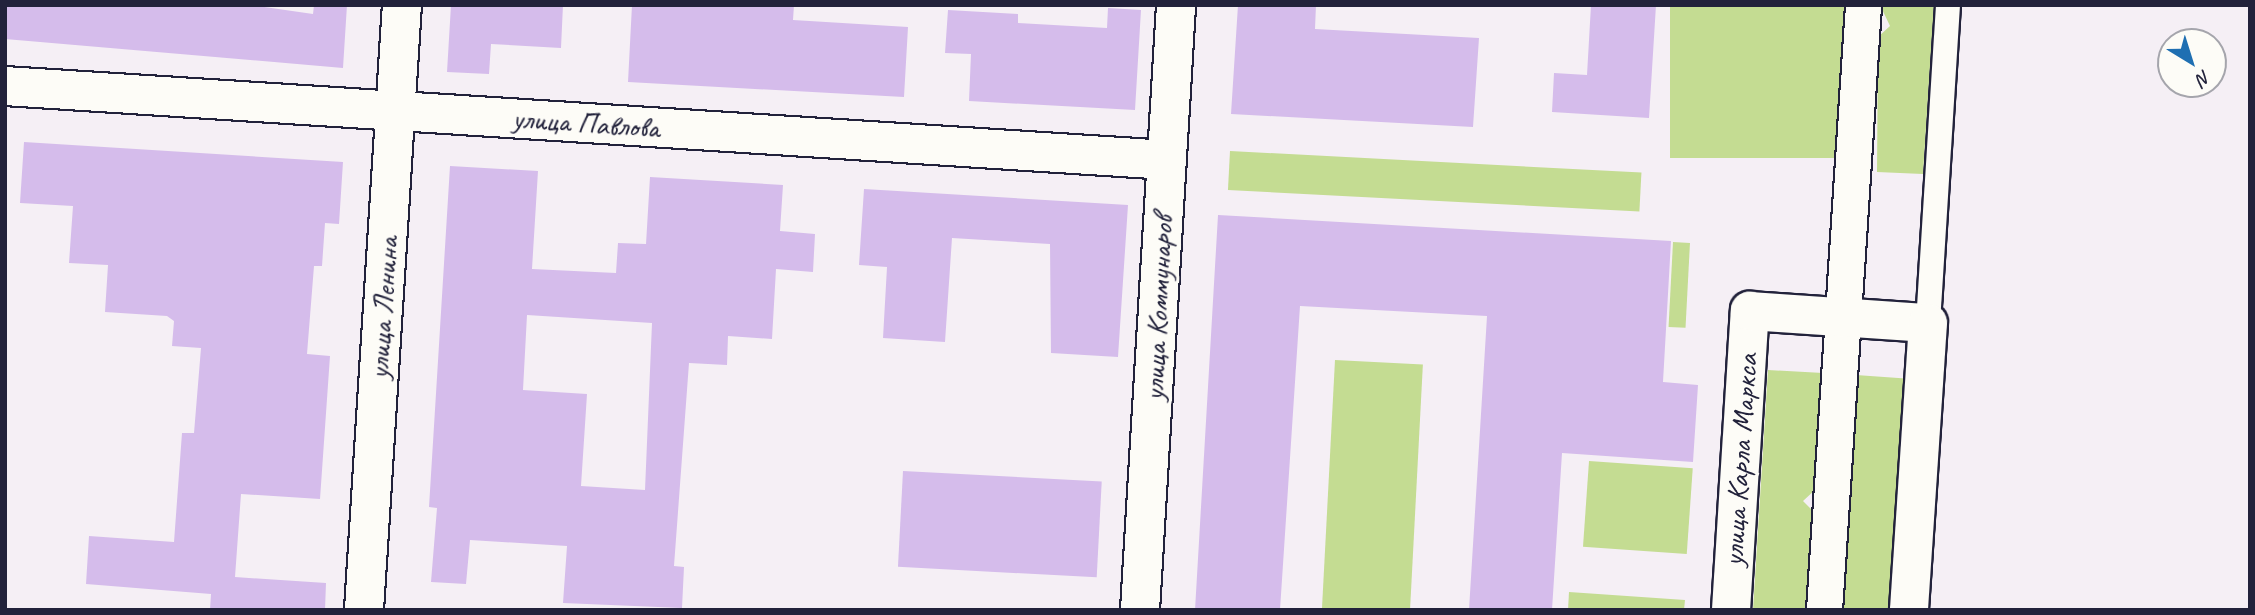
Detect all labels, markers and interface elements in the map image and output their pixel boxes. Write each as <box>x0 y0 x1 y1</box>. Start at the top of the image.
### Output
north arrow <box>2157 28 2227 98</box>
text: N <box>2192 65 2216 91</box>
street label: улица Павлова <box>512 100 660 146</box>
street label: улица Коммунаров <box>1135 213 1181 403</box>
street label: улица Ленина <box>360 236 406 380</box>
street label: улица Карла Маркса <box>1715 353 1765 567</box>

